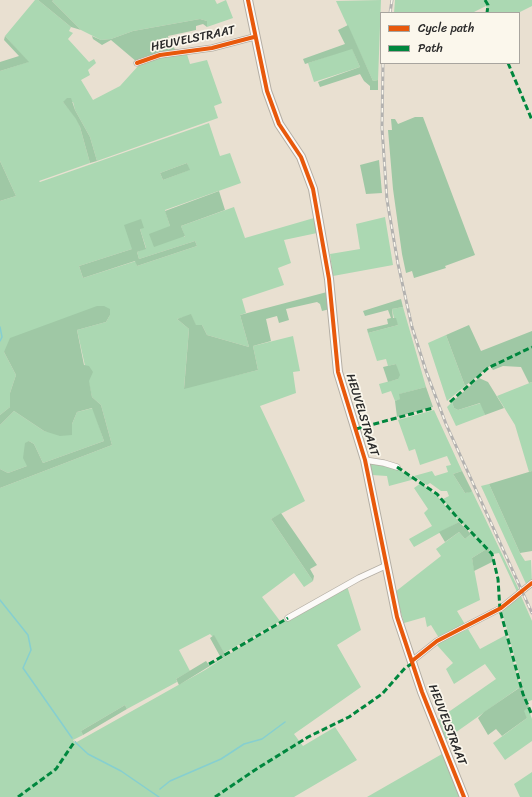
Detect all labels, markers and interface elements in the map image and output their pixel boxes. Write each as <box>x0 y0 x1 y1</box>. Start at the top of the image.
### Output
legend <box>380 12 520 64</box>
text: Cycle path <box>418 17 474 39</box>
street label: HEUVELSTRAAT <box>150 23 236 55</box>
text: Path <box>418 37 443 59</box>
street label: HEUVELSTRAAT <box>343 372 381 458</box>
street label: HEUVELSTRAAT <box>425 682 469 768</box>

